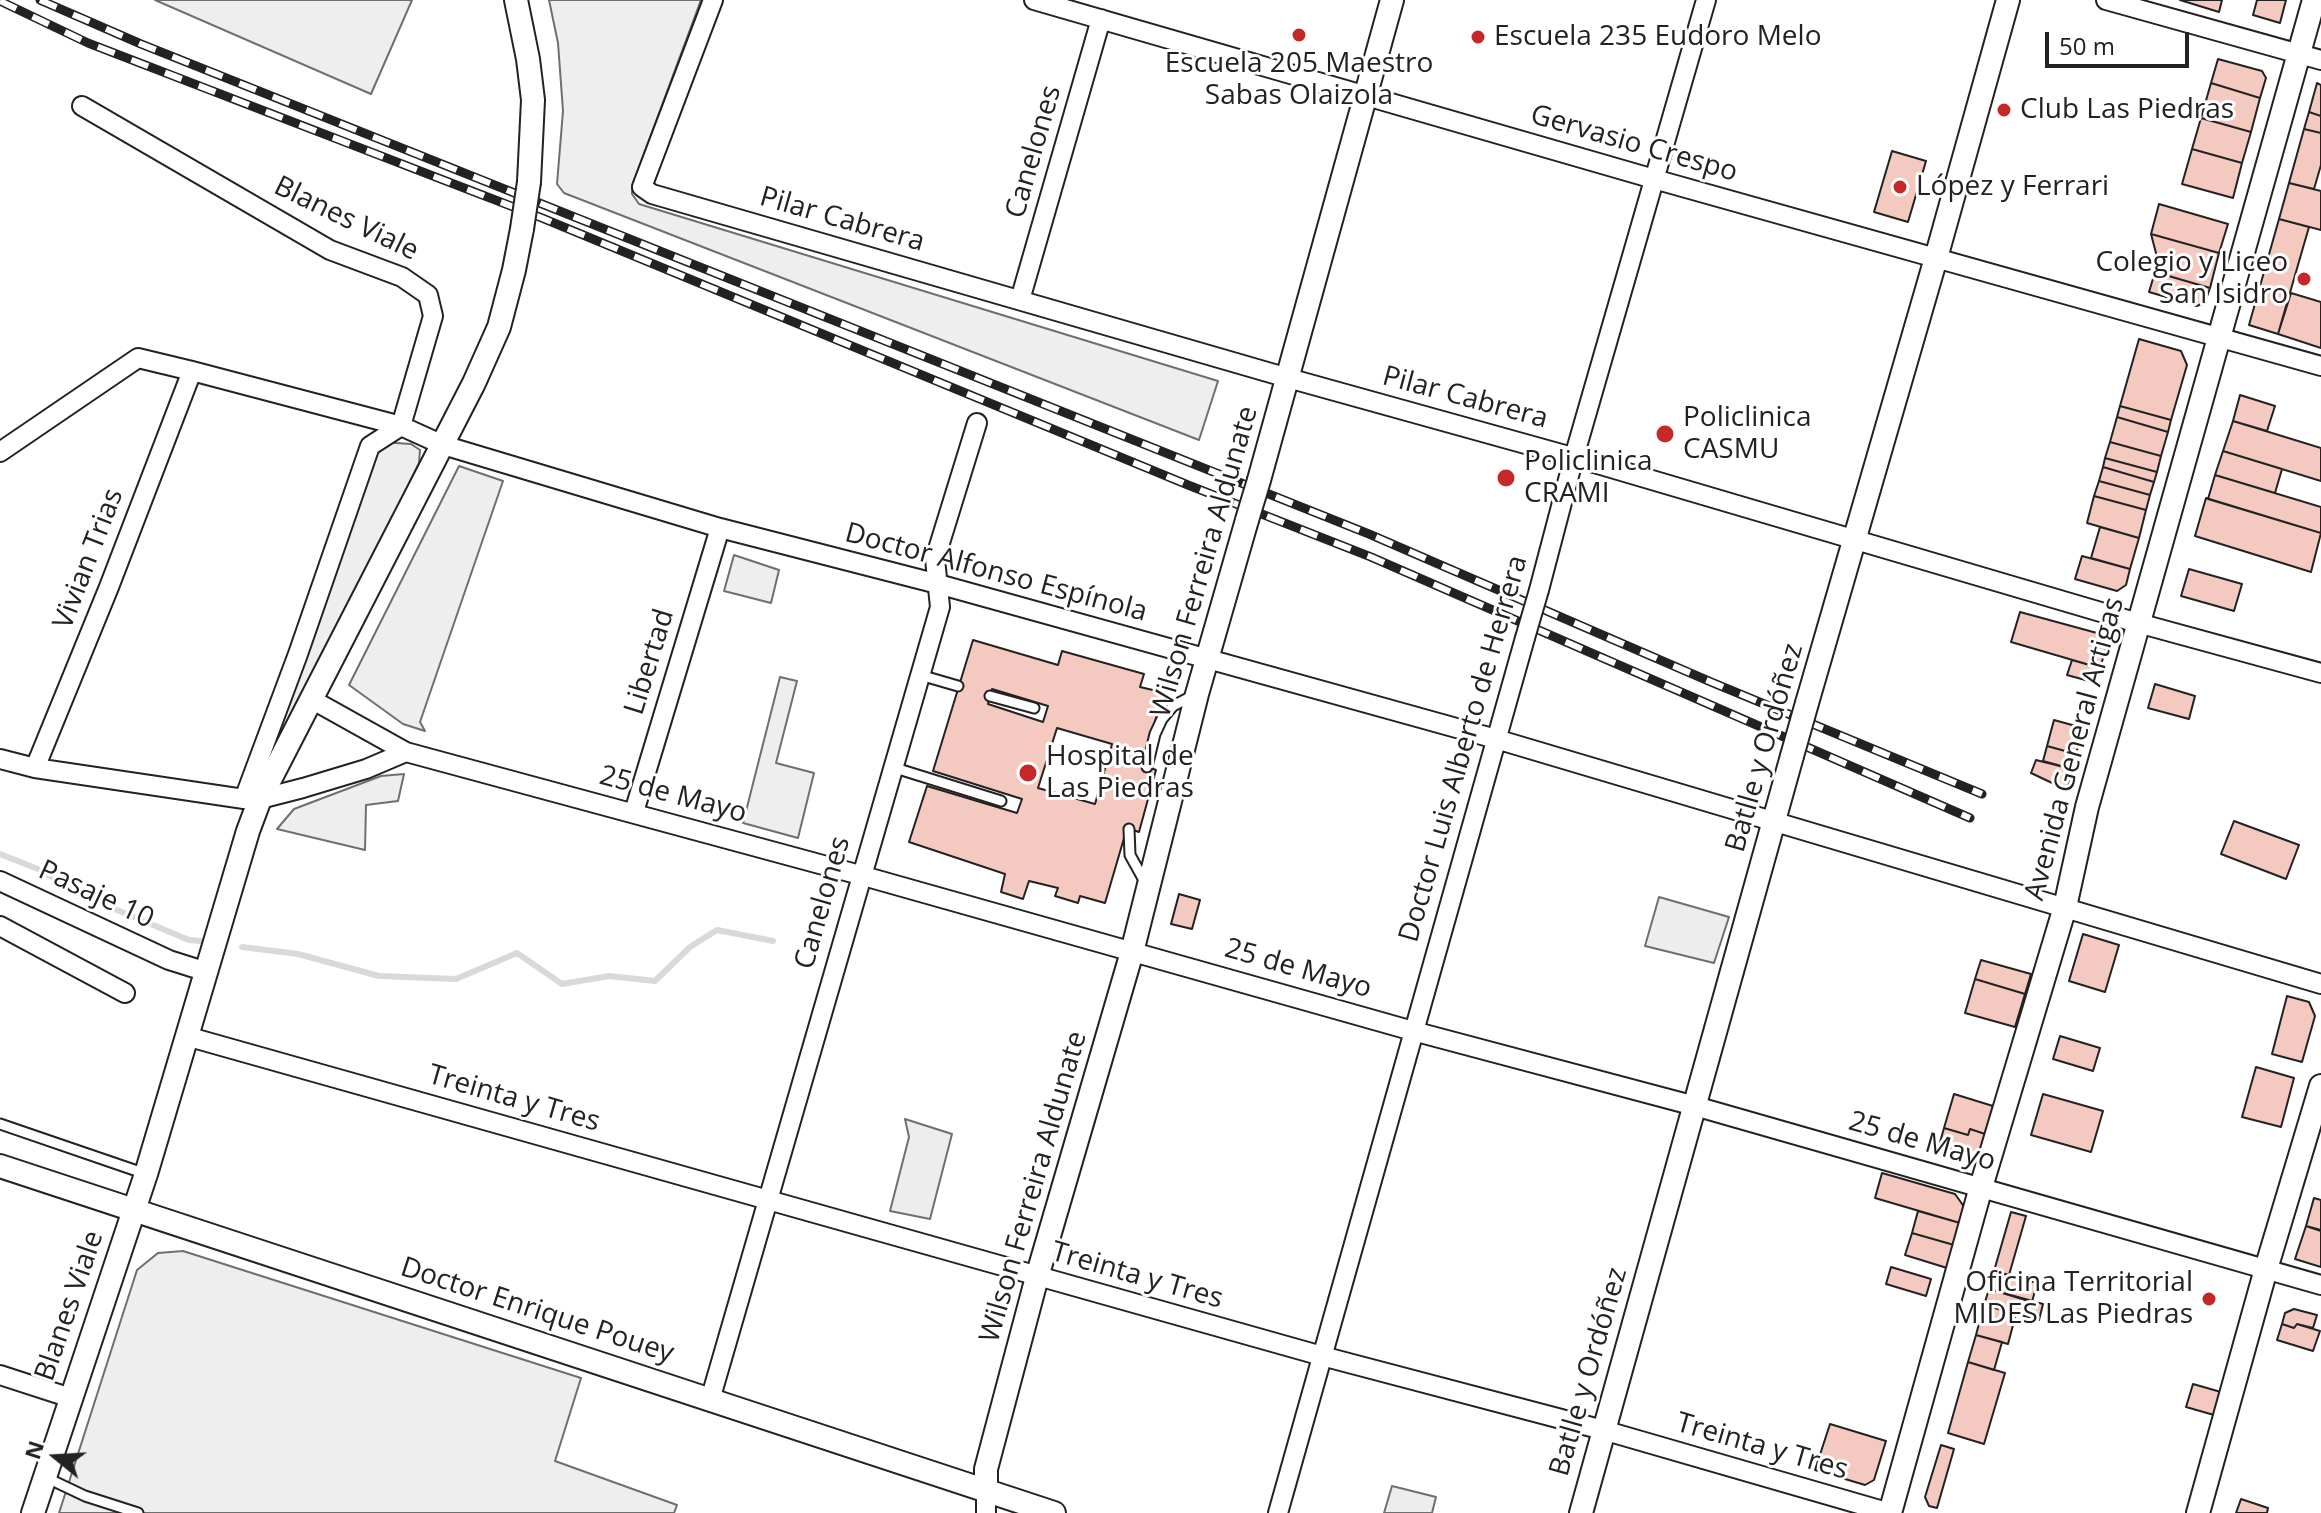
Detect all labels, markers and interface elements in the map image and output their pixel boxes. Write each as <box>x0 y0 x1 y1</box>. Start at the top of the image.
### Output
scale bar <box>2049 16 2193 66</box>
place label: Escuela 235 Eudoro Melo <box>1494 20 1821 54</box>
marker: Escuela 205 Maestro Sabas Olaizola <box>1290 26 1308 44</box>
marker: Escuela 235 Eudoro Melo <box>1469 28 1487 46</box>
text: 50 m <box>2059 29 2115 62</box>
place label: Escuela 205 Maestro Sabas Olaizola <box>1165 47 1433 113</box>
street label: Canelones <box>999 82 1069 222</box>
place label: Club Las Piedras <box>2020 93 2234 127</box>
street label: Gervasio Crespo <box>1527 98 1741 190</box>
marker: Club Las Piedras <box>1995 101 2013 119</box>
street label: Blanes Viale <box>268 170 424 268</box>
place label: López y Ferrari <box>1916 170 2109 204</box>
marker: López y Ferrari <box>1891 178 1909 196</box>
street label: Pilar Cabrera <box>756 180 928 260</box>
place label: Colegio y Liceo San Isidro <box>2095 246 2288 312</box>
marker: Colegio y Liceo San Isidro <box>2295 270 2313 288</box>
street label: Pilar Cabrera <box>1379 360 1551 436</box>
place label: Policlinica CASMU <box>1683 401 1812 467</box>
street label: Wilson Ferreira Aldunate <box>1144 402 1266 722</box>
marker: Policlinica CASMU <box>1654 423 1676 445</box>
place label: Policlinica CRAMI <box>1524 445 1653 511</box>
marker: Policlinica CRAMI <box>1495 467 1517 489</box>
street label: Vivian Trias <box>47 484 131 634</box>
street label: Doctor Alfonso Espínola <box>841 516 1151 630</box>
street label: Doctor Luis Alberto de Herrera <box>1393 552 1535 946</box>
street label: Avenida General Artigas <box>2018 594 2132 904</box>
street label: Libertad <box>618 605 682 719</box>
street label: Batlle y Ordóñez <box>1719 640 1811 856</box>
place label: Hospital de Las Piedras <box>1046 740 1194 806</box>
street label: 25 de Mayo <box>596 759 750 831</box>
marker: Hospital de Las Piedras <box>1017 762 1039 784</box>
street label: Canelones <box>788 833 858 973</box>
street label: Pasaje 10 <box>33 854 159 936</box>
street label: 25 de Mayo <box>1221 932 1375 1006</box>
street label: Wilson Ferreira Aldunate <box>973 1027 1095 1347</box>
street label: Treinta y Tres <box>424 1058 604 1140</box>
street label: 25 de Mayo <box>1845 1105 1999 1179</box>
street label: Blanes Viale <box>29 1227 111 1385</box>
street label: Treinta y Tres <box>1047 1235 1227 1317</box>
street label: Doctor Enrique Pouey <box>396 1251 678 1371</box>
street label: Batlle y Ordóñez <box>1543 1264 1635 1480</box>
place label: Oficina Territorial MIDES Las Piedras <box>1954 1266 2193 1332</box>
marker: Oficina Territorial MIDES Las Piedras <box>2200 1290 2218 1308</box>
street label: Treinta y Tres <box>1672 1406 1852 1488</box>
north arrow <box>16 1417 96 1497</box>
text: N <box>16 1436 50 1463</box>

